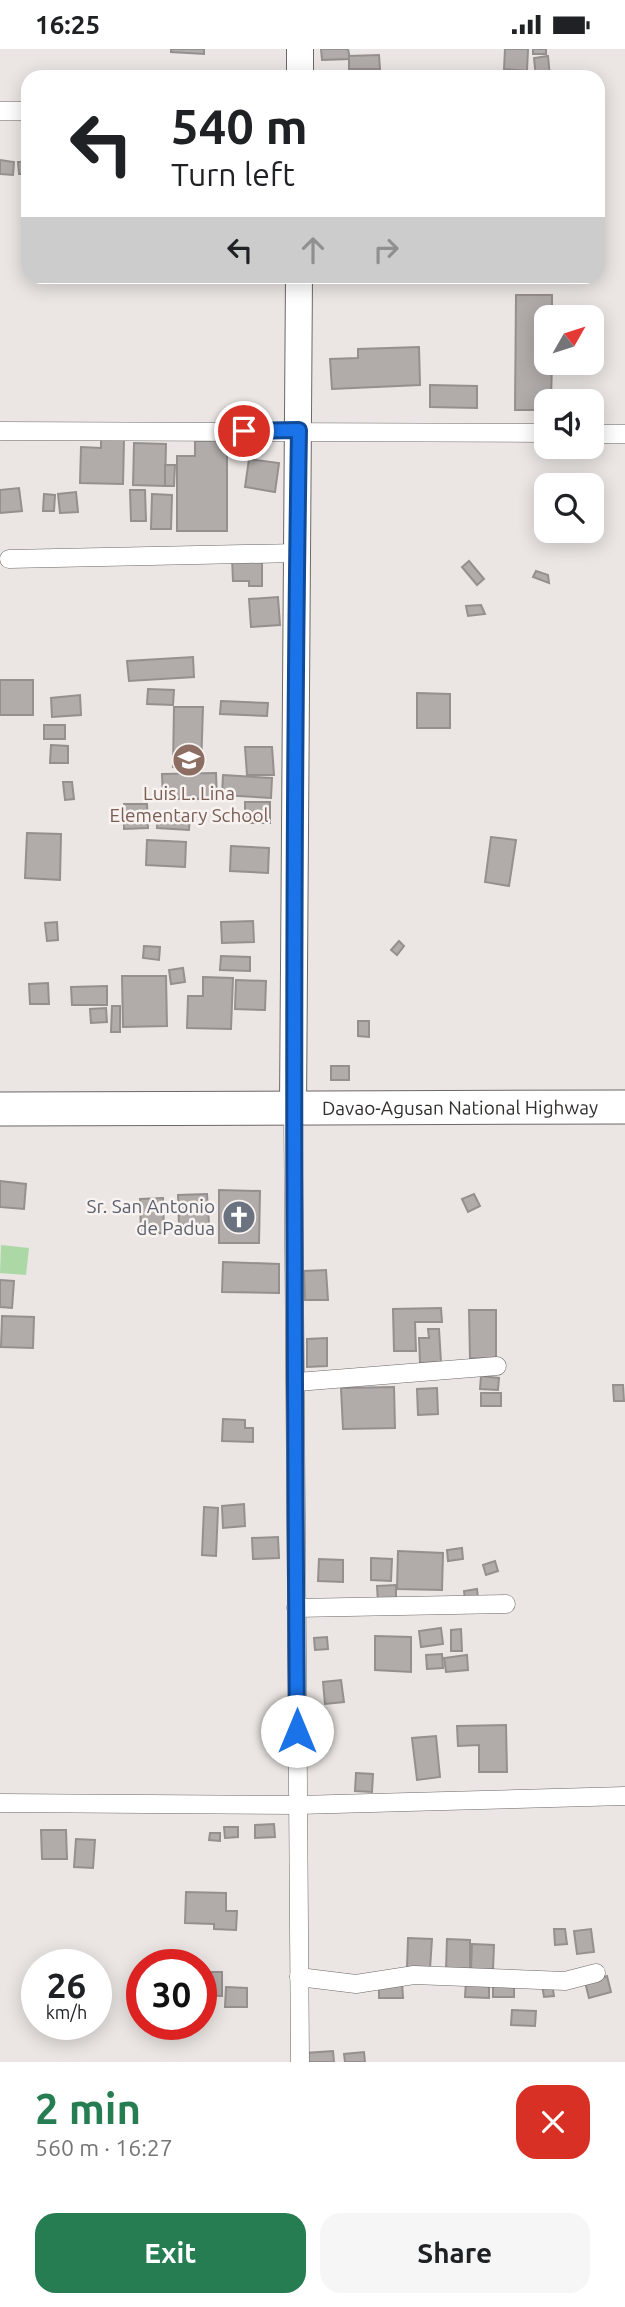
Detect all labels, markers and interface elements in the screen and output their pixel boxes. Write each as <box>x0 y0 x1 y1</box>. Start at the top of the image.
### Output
text: 16:25 <box>35 10 100 39</box>
icon: left <box>56 98 147 189</box>
text: 540 m <box>171 98 308 153</box>
text: Turn left <box>171 156 295 192</box>
icon: left <box>221 231 259 269</box>
icon: ahead <box>294 231 332 269</box>
icon: right <box>367 231 405 269</box>
north arrow <box>534 305 604 375</box>
map controls <box>534 305 604 543</box>
button: sound <box>534 389 604 459</box>
pin <box>214 401 274 461</box>
icon: arrive <box>225 412 263 450</box>
button: search <box>534 473 604 543</box>
school or university icon: Luis L. Lina Elementary School <box>170 741 208 779</box>
place label: Luis L. Lina Elementary School <box>109 782 269 826</box>
street label: Davao-Agusan National Highway <box>322 1096 598 1119</box>
place label: Sr. San Antonio de Padua <box>86 1195 215 1239</box>
church icon: Sr. San Antonio de Padua <box>220 1198 258 1236</box>
position arrow <box>260 1694 334 1768</box>
speed limit sign: 30 <box>126 1949 217 2040</box>
text: 26 <box>47 1965 86 2005</box>
text: km/h <box>46 2002 87 2022</box>
text: 2 min <box>35 2085 141 2132</box>
button: close <box>516 2085 590 2159</box>
text: 560 m · 16:27 <box>35 2135 173 2160</box>
button: Exit <box>35 2213 306 2293</box>
button: Share <box>320 2213 590 2293</box>

